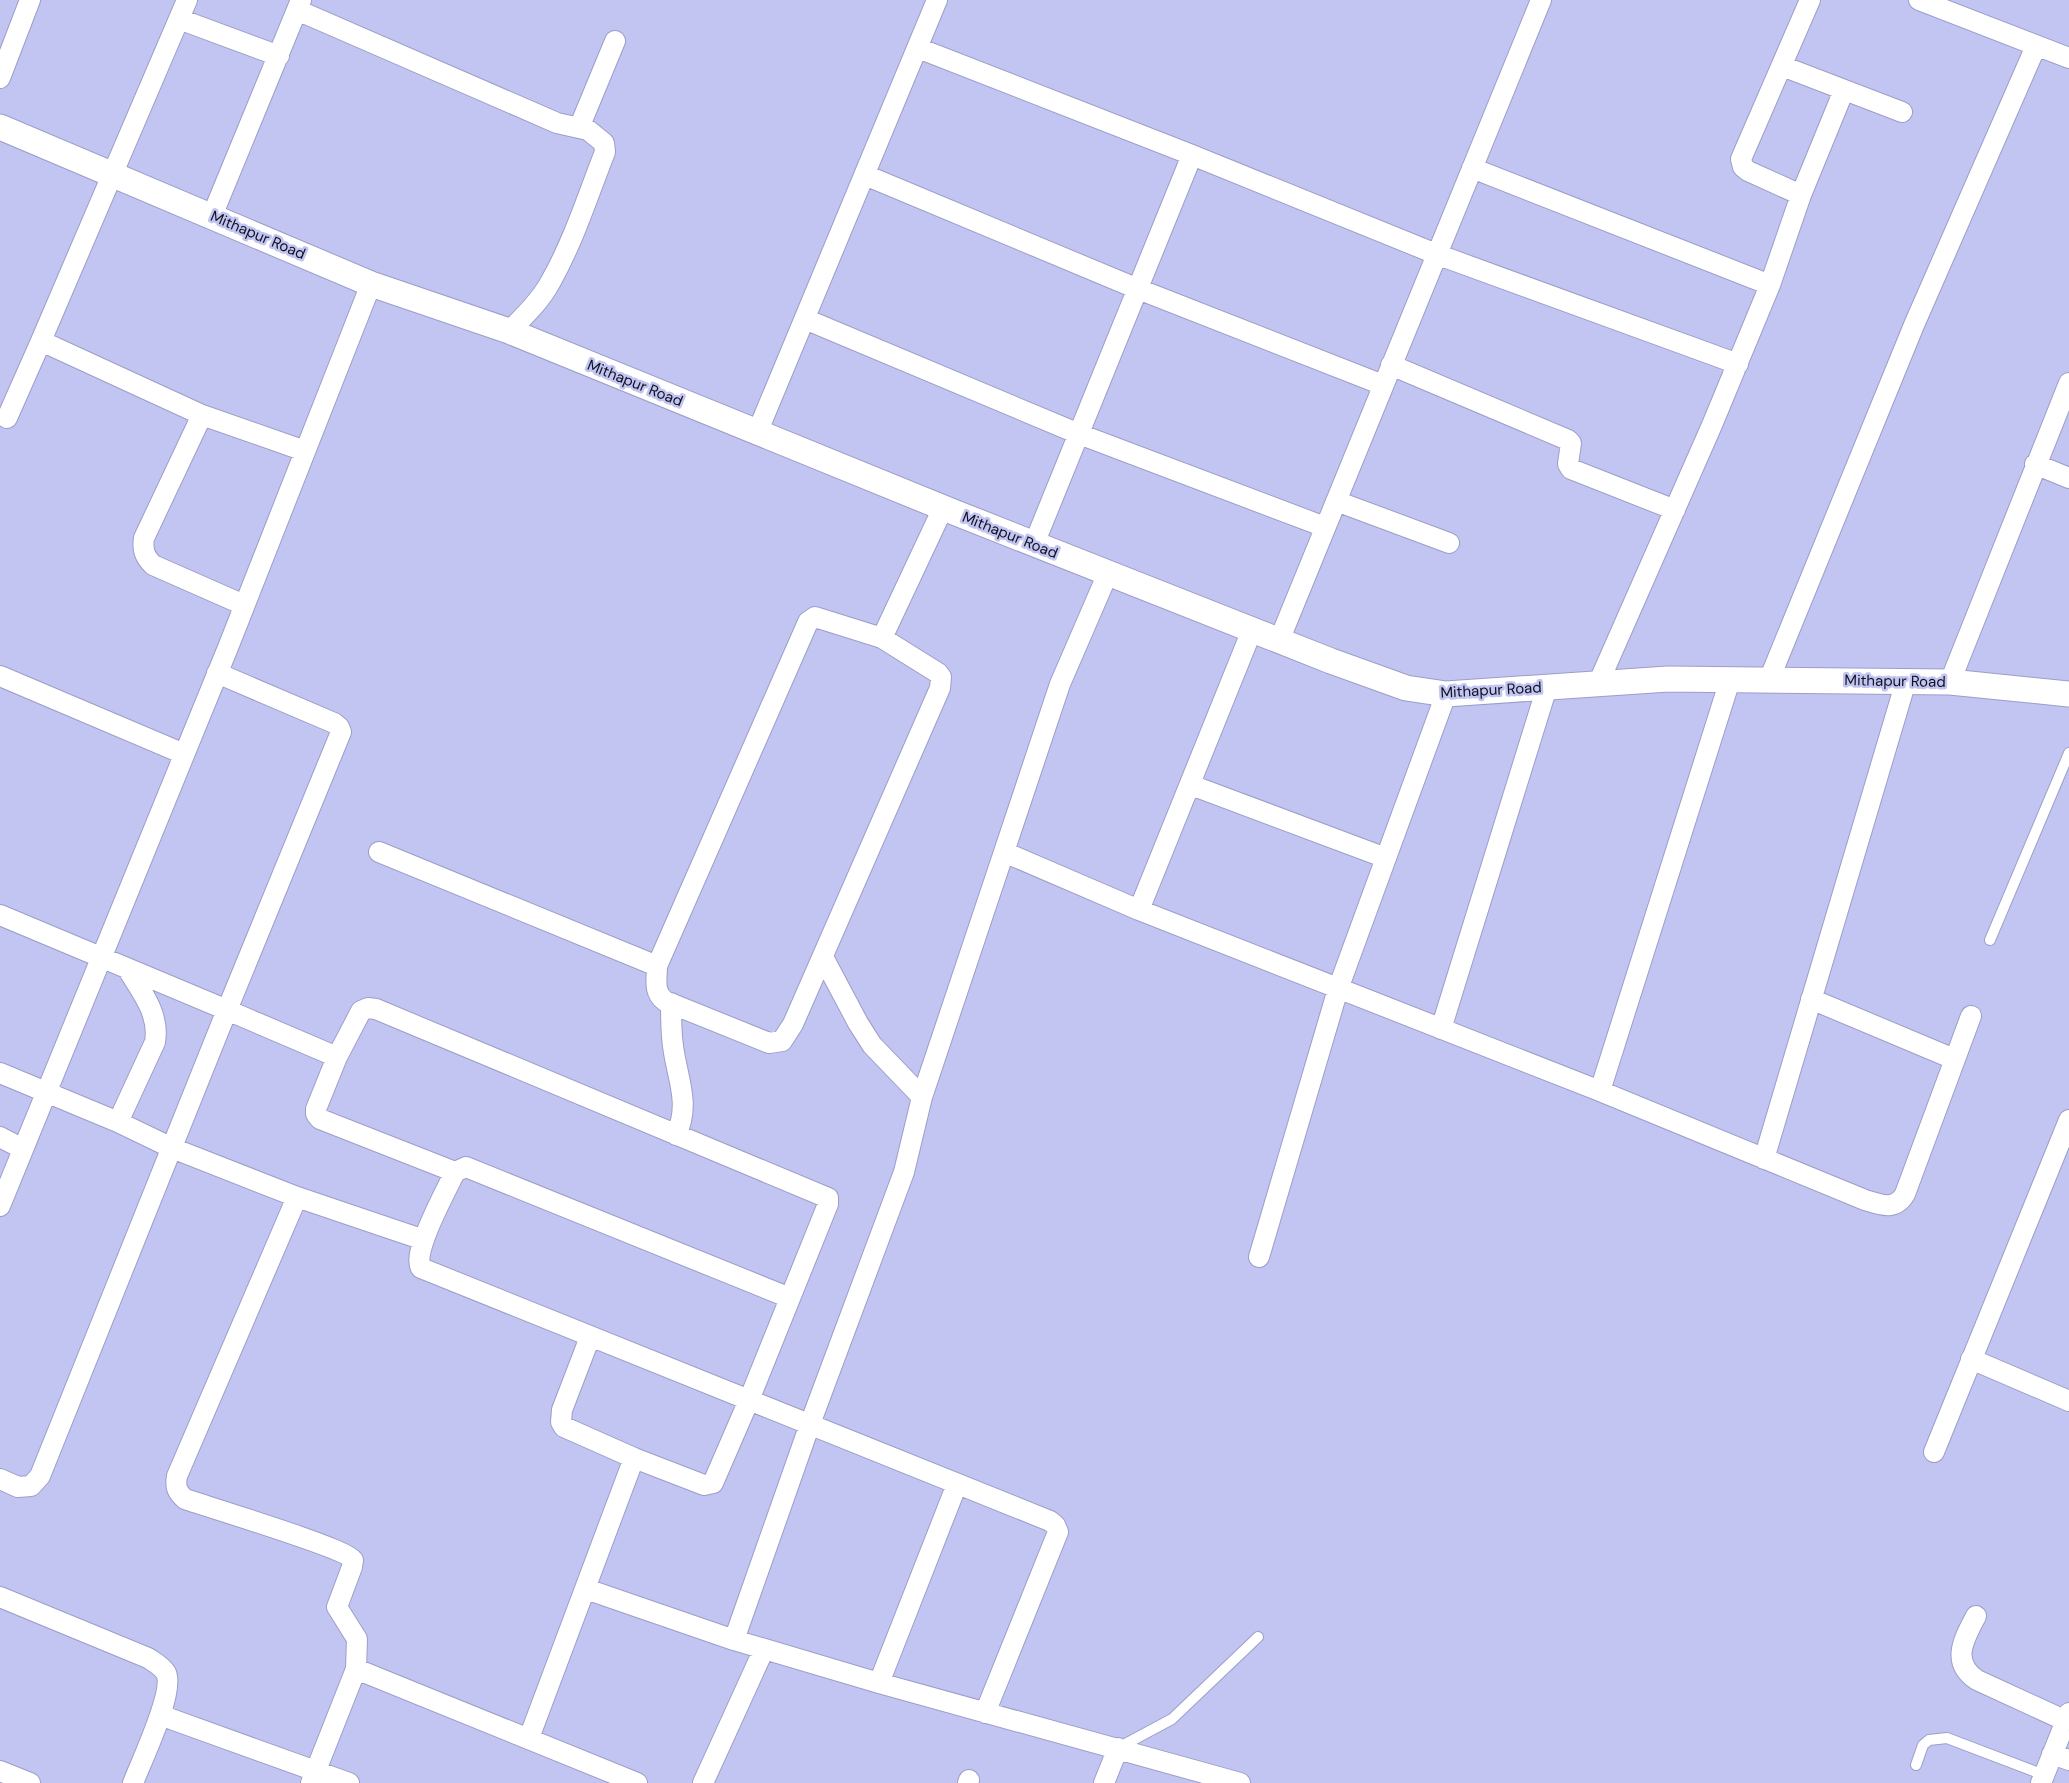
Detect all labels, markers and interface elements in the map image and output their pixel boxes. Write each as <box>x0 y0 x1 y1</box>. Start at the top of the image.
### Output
street label: Mithapur Road <box>207 206 309 264</box>
street label: Mithapur Road <box>584 355 686 411</box>
street label: Mithapur Road <box>959 507 1061 563</box>
street label: Mithapur Road <box>1844 670 1946 692</box>
street label: Mithapur Road <box>1440 677 1542 703</box>

